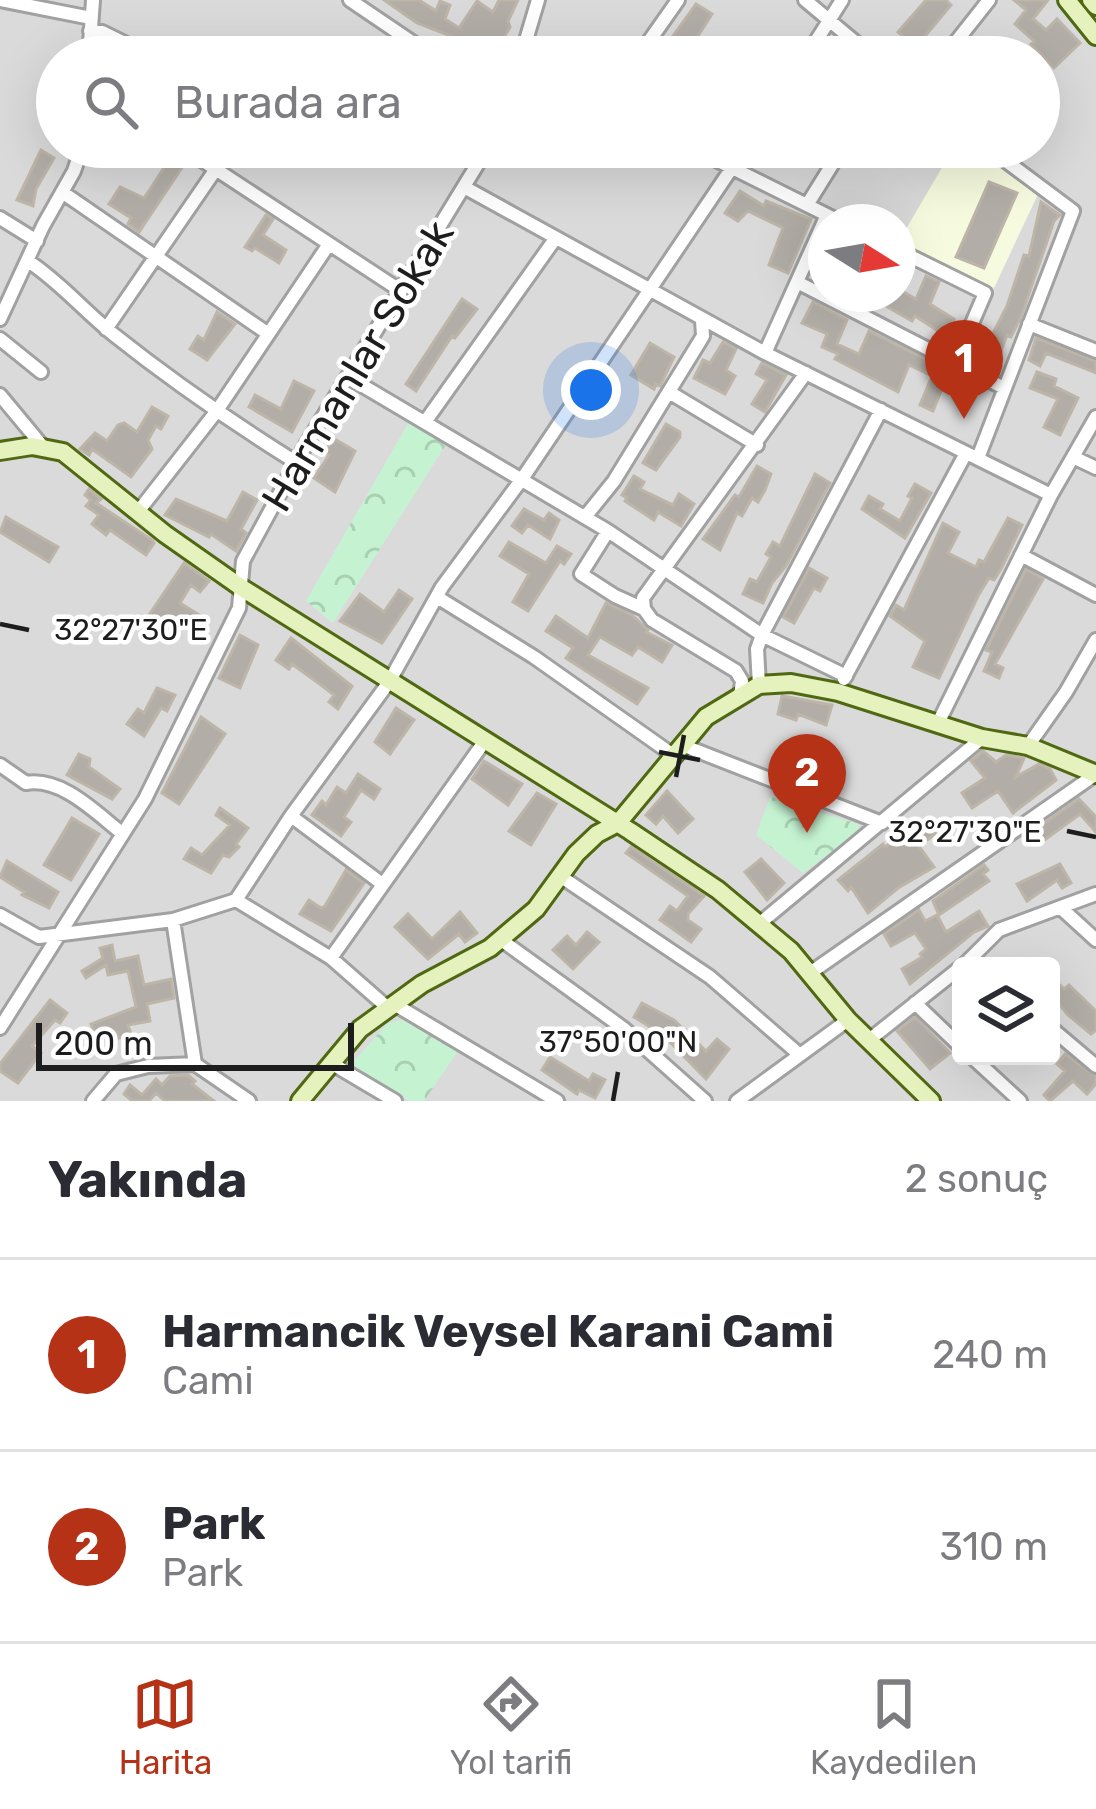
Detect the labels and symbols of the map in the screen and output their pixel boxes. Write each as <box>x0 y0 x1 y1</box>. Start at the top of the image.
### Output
north arrow <box>808 204 916 312</box>
street label: Harmanlar Sokak <box>252 211 465 520</box>
pin: 1 <box>925 320 1003 419</box>
your location <box>561 360 621 420</box>
text: 32°27'30"E <box>54 612 208 648</box>
pin: 2 <box>768 734 846 833</box>
text: 32°27'30"E <box>888 814 1042 850</box>
scale bar <box>36 1017 354 1070</box>
text: 37°50'00"N <box>539 1024 697 1060</box>

